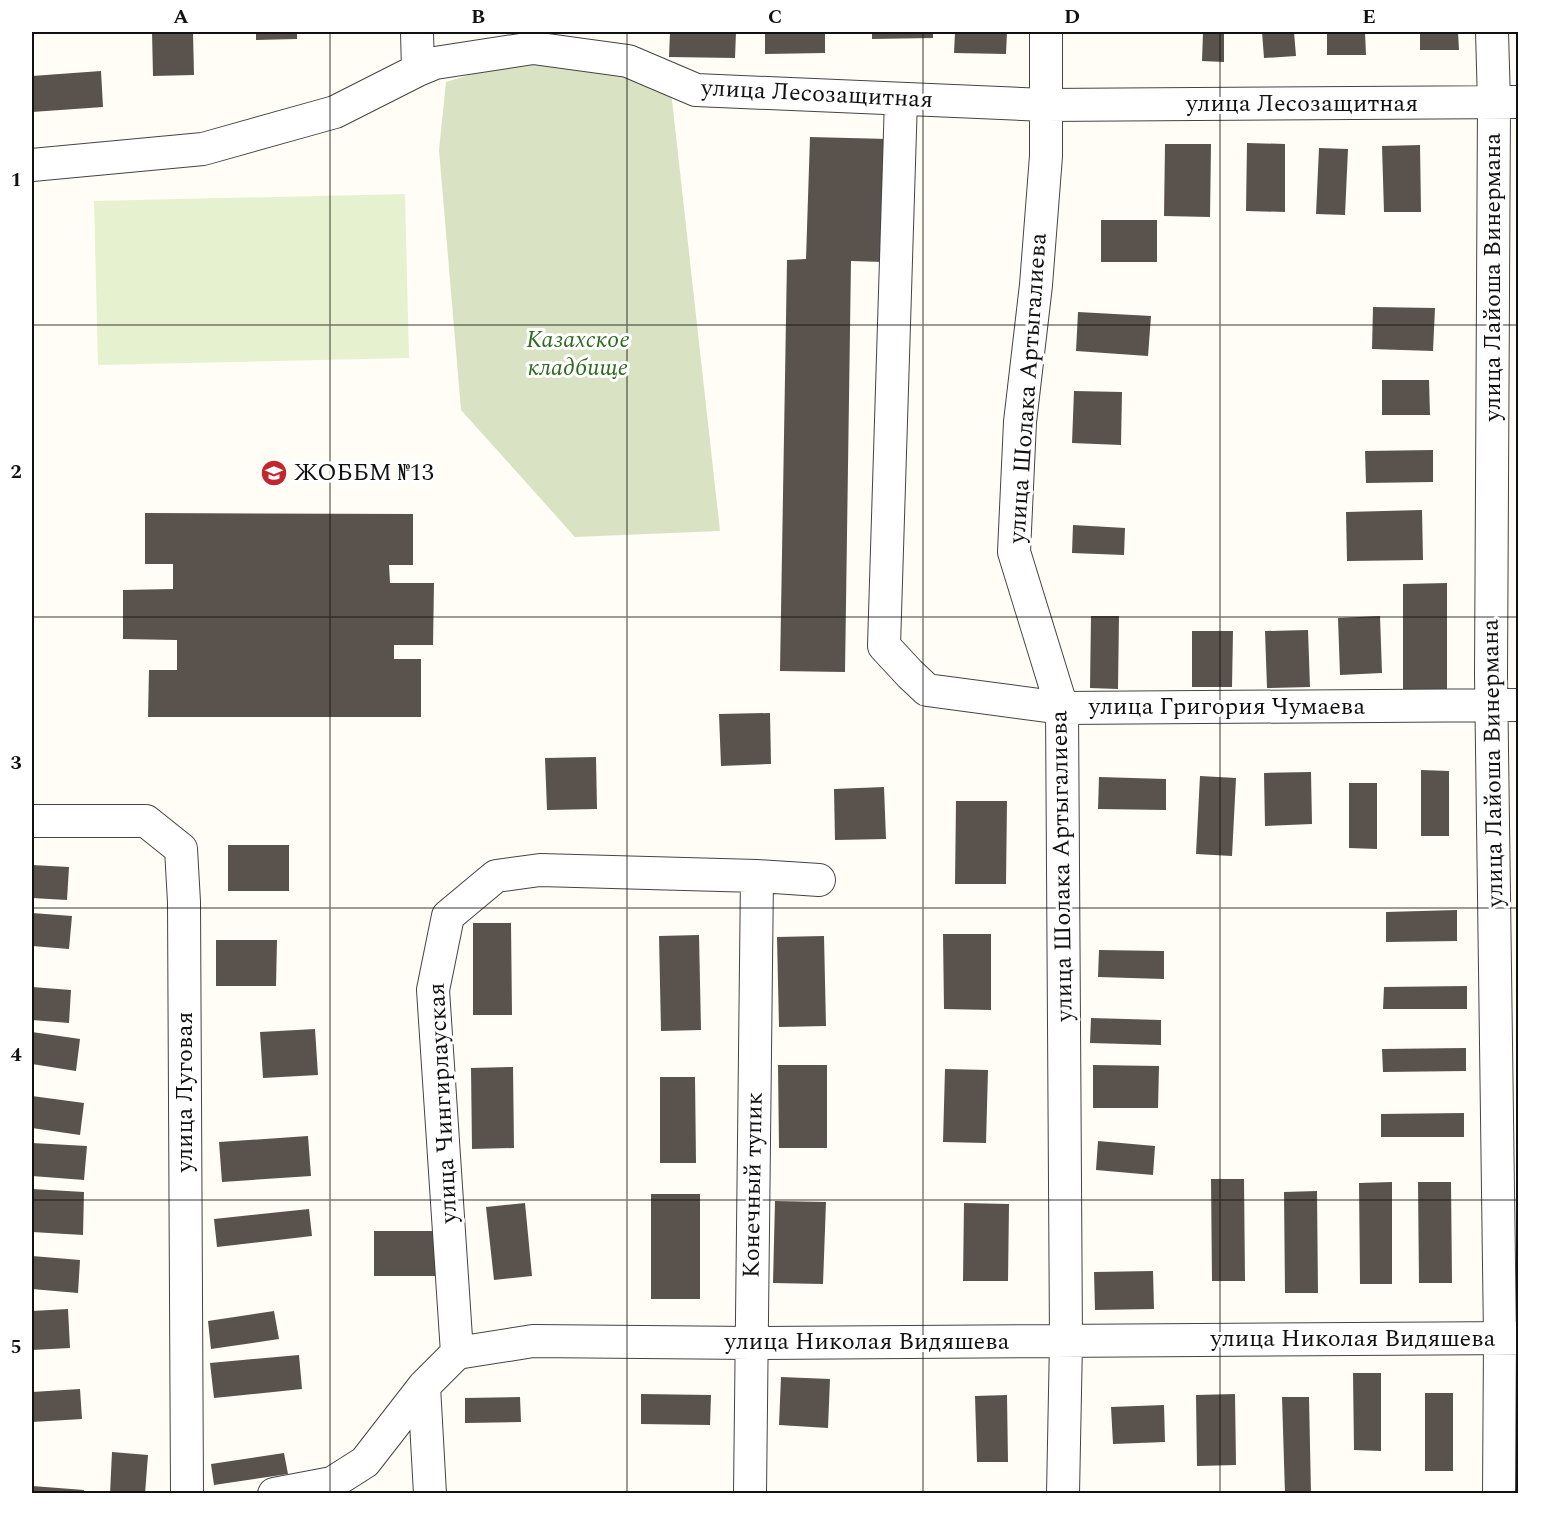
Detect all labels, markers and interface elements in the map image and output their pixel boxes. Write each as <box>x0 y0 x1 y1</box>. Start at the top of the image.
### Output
text: A <box>173 2 189 32</box>
text: B <box>471 2 485 32</box>
text: C <box>768 2 782 32</box>
text: D <box>1064 2 1080 32</box>
text: E <box>1362 2 1376 32</box>
street label: улица Лесозащитная <box>699 70 934 118</box>
street label: улица Лесозащитная <box>1185 86 1418 122</box>
street label: улица Лайоша Винермана <box>1475 133 1511 422</box>
text: 1 <box>10 165 22 195</box>
street label: улица Шолака Артыгалиева <box>999 231 1057 546</box>
park label: Казахское кладбище <box>526 322 630 386</box>
place label: ЖОББМ №13 <box>294 455 434 491</box>
text: 2 <box>10 457 22 487</box>
school or university icon: ЖОББМ №13 <box>259 458 289 488</box>
street label: улица Лайоша Винермана <box>1472 618 1514 908</box>
street label: улица Григория Чумаева <box>1088 689 1366 725</box>
street label: улица Шолака Артыгалиева <box>1041 710 1083 1023</box>
text: 3 <box>10 748 22 778</box>
street label: улица Чингирлауская <box>419 982 467 1225</box>
street label: улица Луговая <box>167 1012 203 1173</box>
text: 4 <box>10 1040 22 1070</box>
street label: Конечный тупик <box>733 1092 773 1278</box>
street label: улица Николая Видяшева <box>1209 1321 1496 1357</box>
street label: улица Николая Видяшева <box>723 1324 1010 1360</box>
text: 5 <box>10 1332 22 1362</box>

